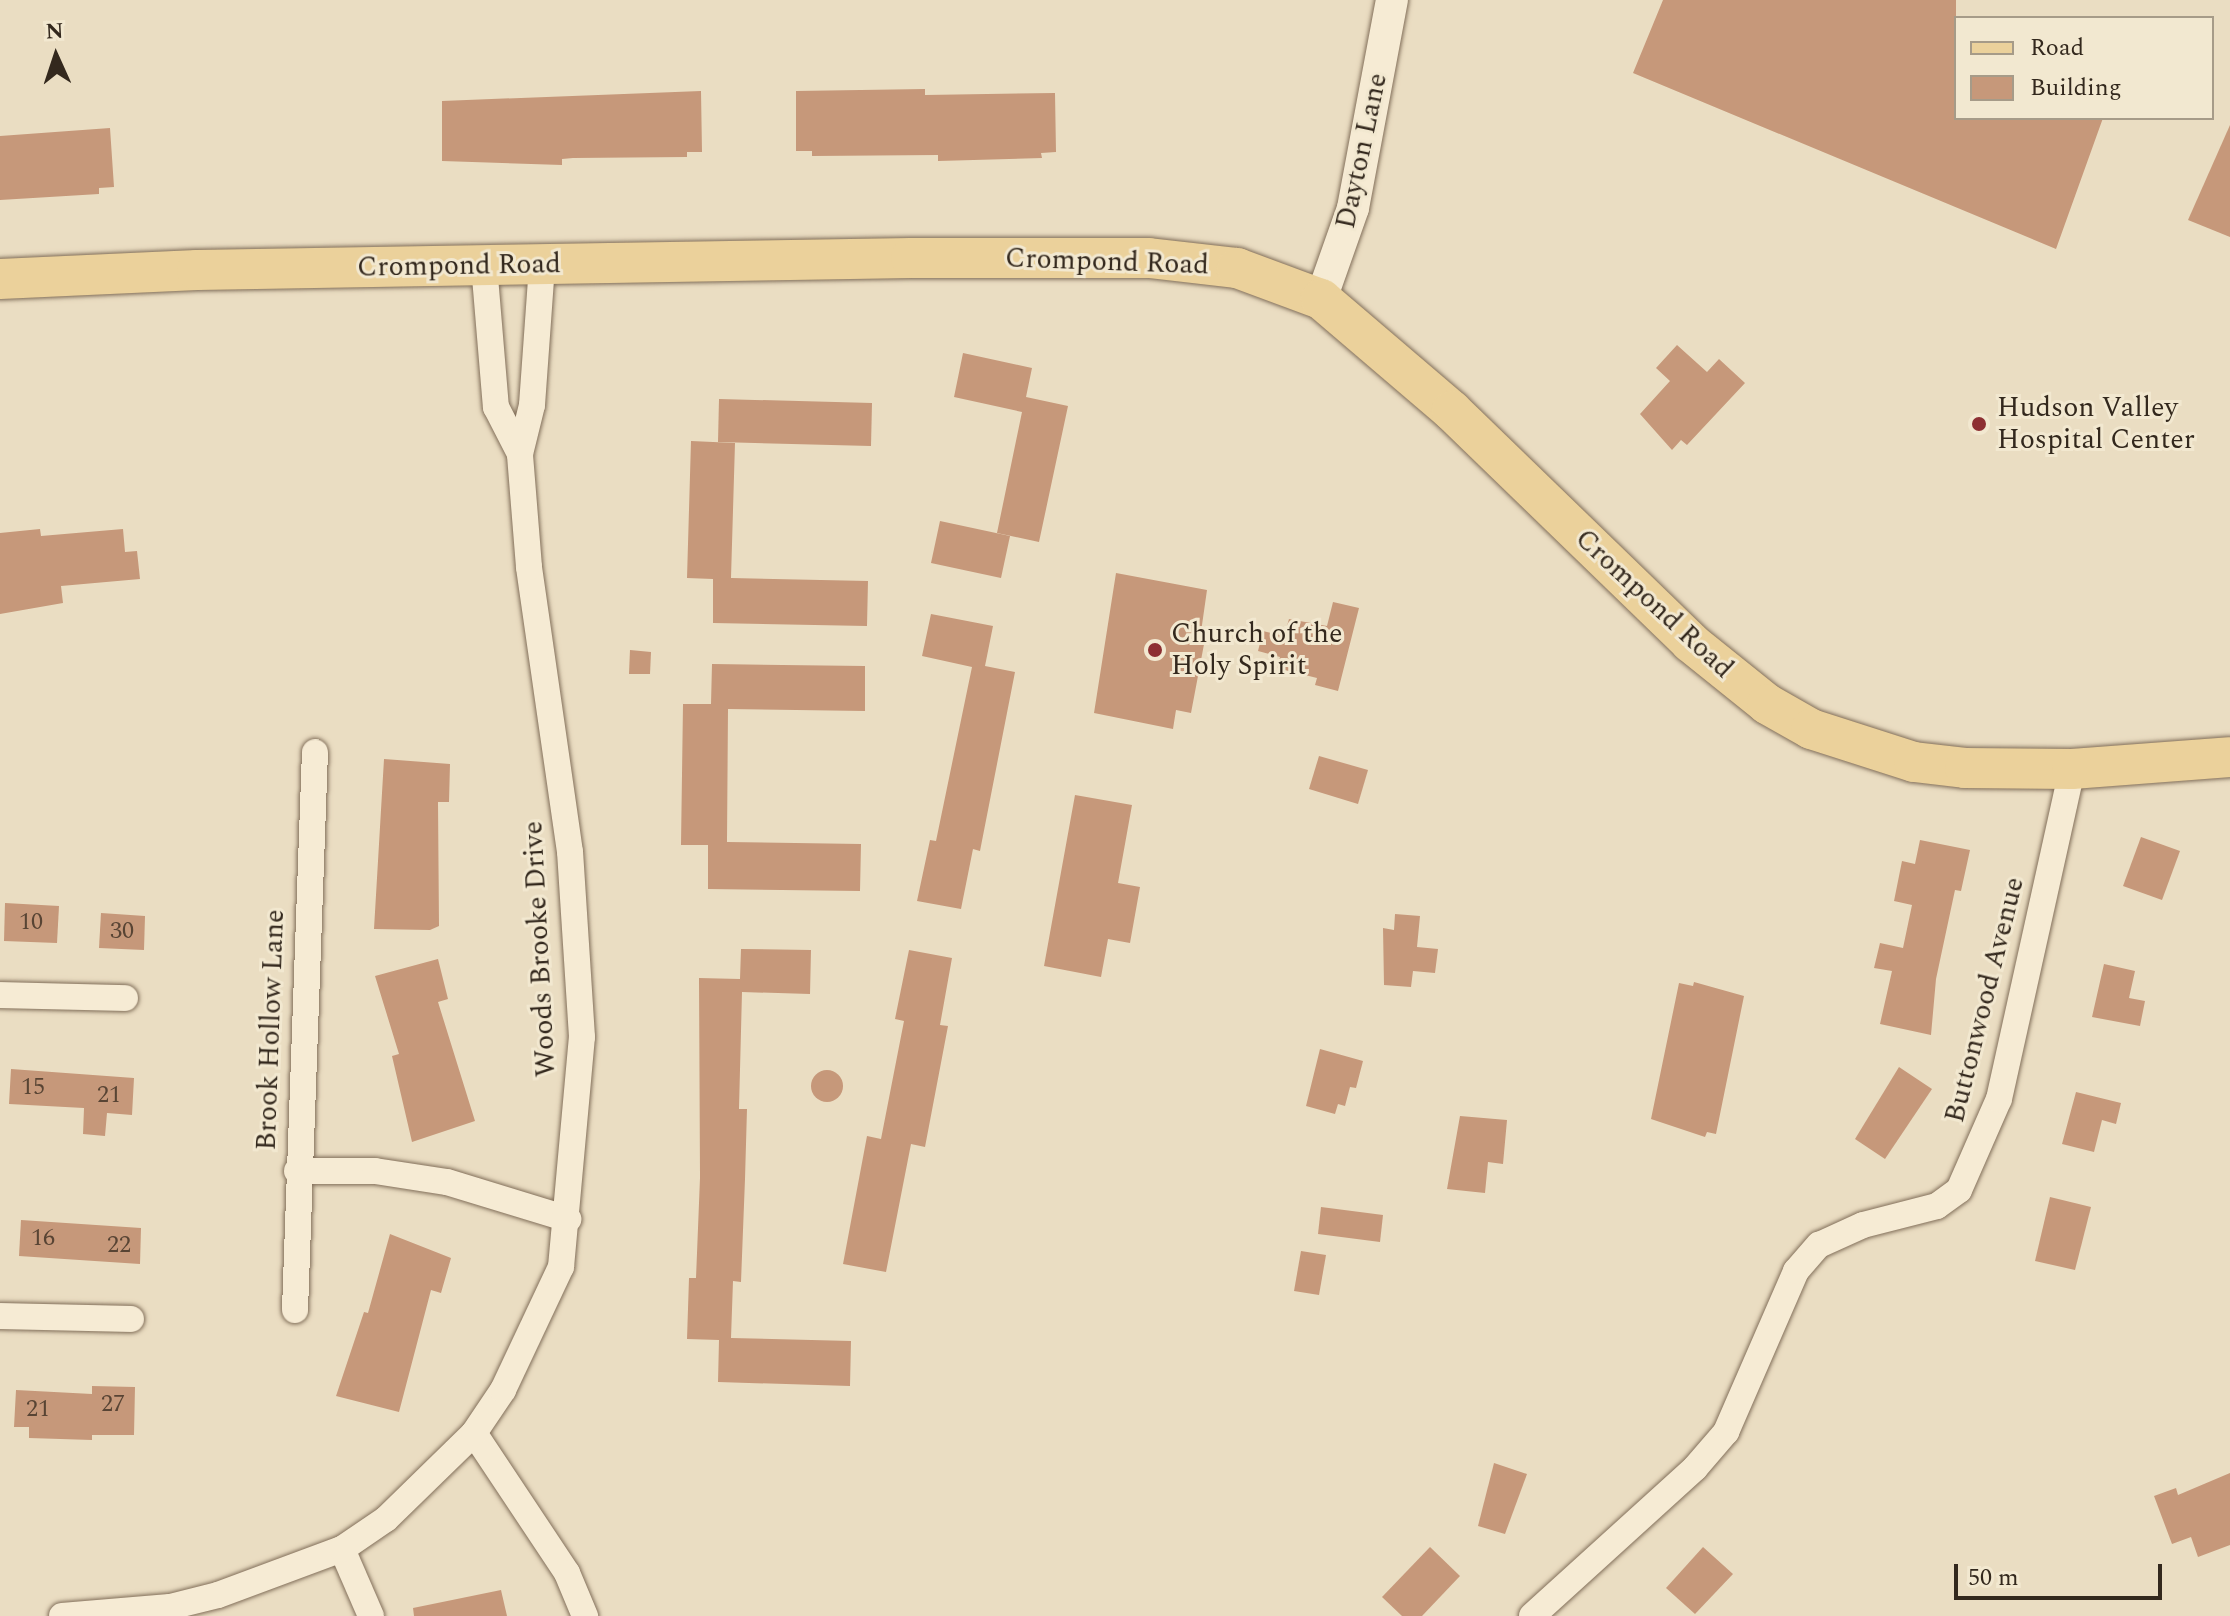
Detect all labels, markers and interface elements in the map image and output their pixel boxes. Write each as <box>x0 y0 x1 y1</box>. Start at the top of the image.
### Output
text: N <box>45 15 65 48</box>
north arrow <box>16 16 96 96</box>
legend <box>1954 16 2214 120</box>
text: Road <box>2030 30 2084 66</box>
street label: Dayton Lane <box>1329 70 1395 232</box>
text: Building <box>2030 70 2122 106</box>
street label: Crompond Road <box>1005 242 1209 282</box>
street label: Crompond Road <box>357 247 561 285</box>
place label: Hudson Valley Hospital Center <box>1997 391 2195 457</box>
marker: Hudson Valley Hospital Center <box>1968 413 1990 435</box>
street label: Crompond Road <box>1568 522 1740 686</box>
place label: Church of the Holy Spirit <box>1171 617 1343 683</box>
marker: Church of the Holy Spirit <box>1146 641 1164 659</box>
street label: Woods Brooke Drive <box>517 820 563 1078</box>
street label: Buttonwood Avenue <box>1938 874 2032 1126</box>
house number: 10 <box>19 909 43 937</box>
street label: Brook Hollow Lane <box>250 909 292 1151</box>
house number: 30 <box>110 918 134 946</box>
house number: 15 <box>21 1074 45 1102</box>
house number: 21 <box>97 1082 121 1110</box>
house number: 16 <box>31 1225 55 1253</box>
house number: 22 <box>107 1232 131 1260</box>
house number: 27 <box>101 1391 125 1419</box>
house number: 21 <box>26 1396 50 1424</box>
scale bar <box>1958 1548 2166 1598</box>
text: 50 m <box>1968 1560 2019 1596</box>

